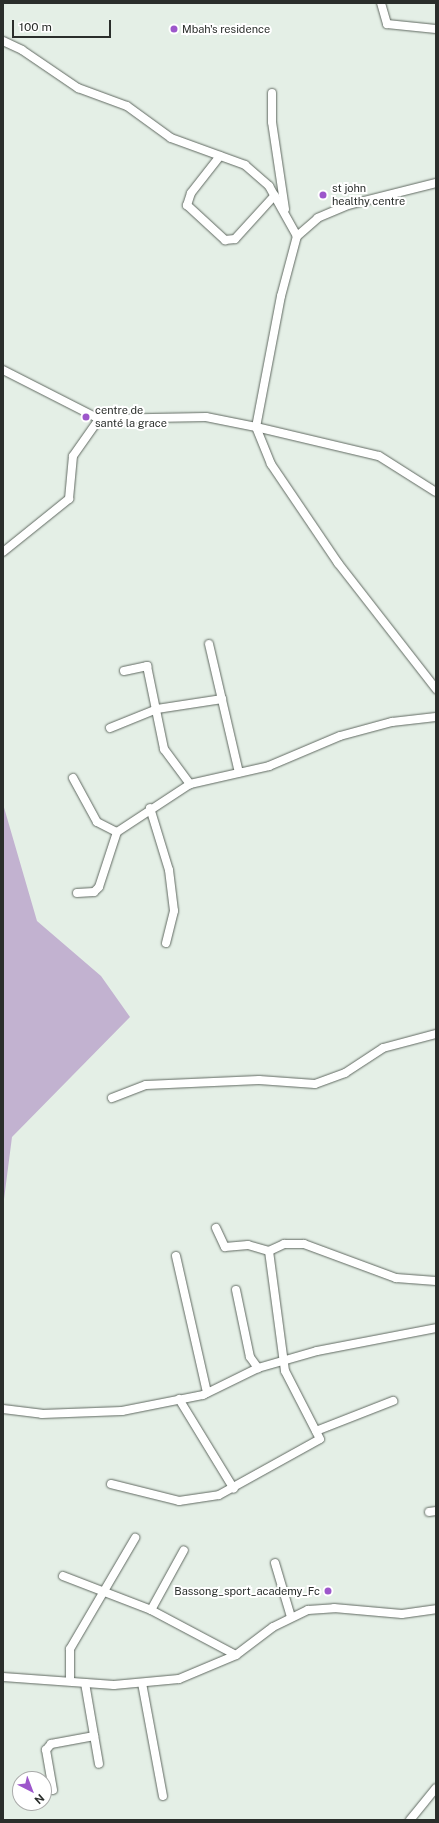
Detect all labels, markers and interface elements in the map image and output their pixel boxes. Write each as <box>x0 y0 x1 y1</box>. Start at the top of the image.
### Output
scale bar <box>14 12 113 38</box>
text: 100 m <box>19 20 52 34</box>
place label: Mbah's residence <box>182 22 270 36</box>
marker: Mbah's residence <box>169 24 179 34</box>
place label: st john healthy centre <box>332 182 405 208</box>
marker: st john healthy centre <box>317 189 329 201</box>
place label: centre de santé la grace <box>95 404 167 430</box>
marker: centre de santé la grace <box>80 411 92 423</box>
place label: Bassong_sport_academy_Fc <box>174 1584 320 1598</box>
marker: Bassong_sport_academy_Fc <box>323 1586 333 1596</box>
north arrow <box>12 1771 52 1811</box>
text: N <box>32 1792 47 1807</box>

